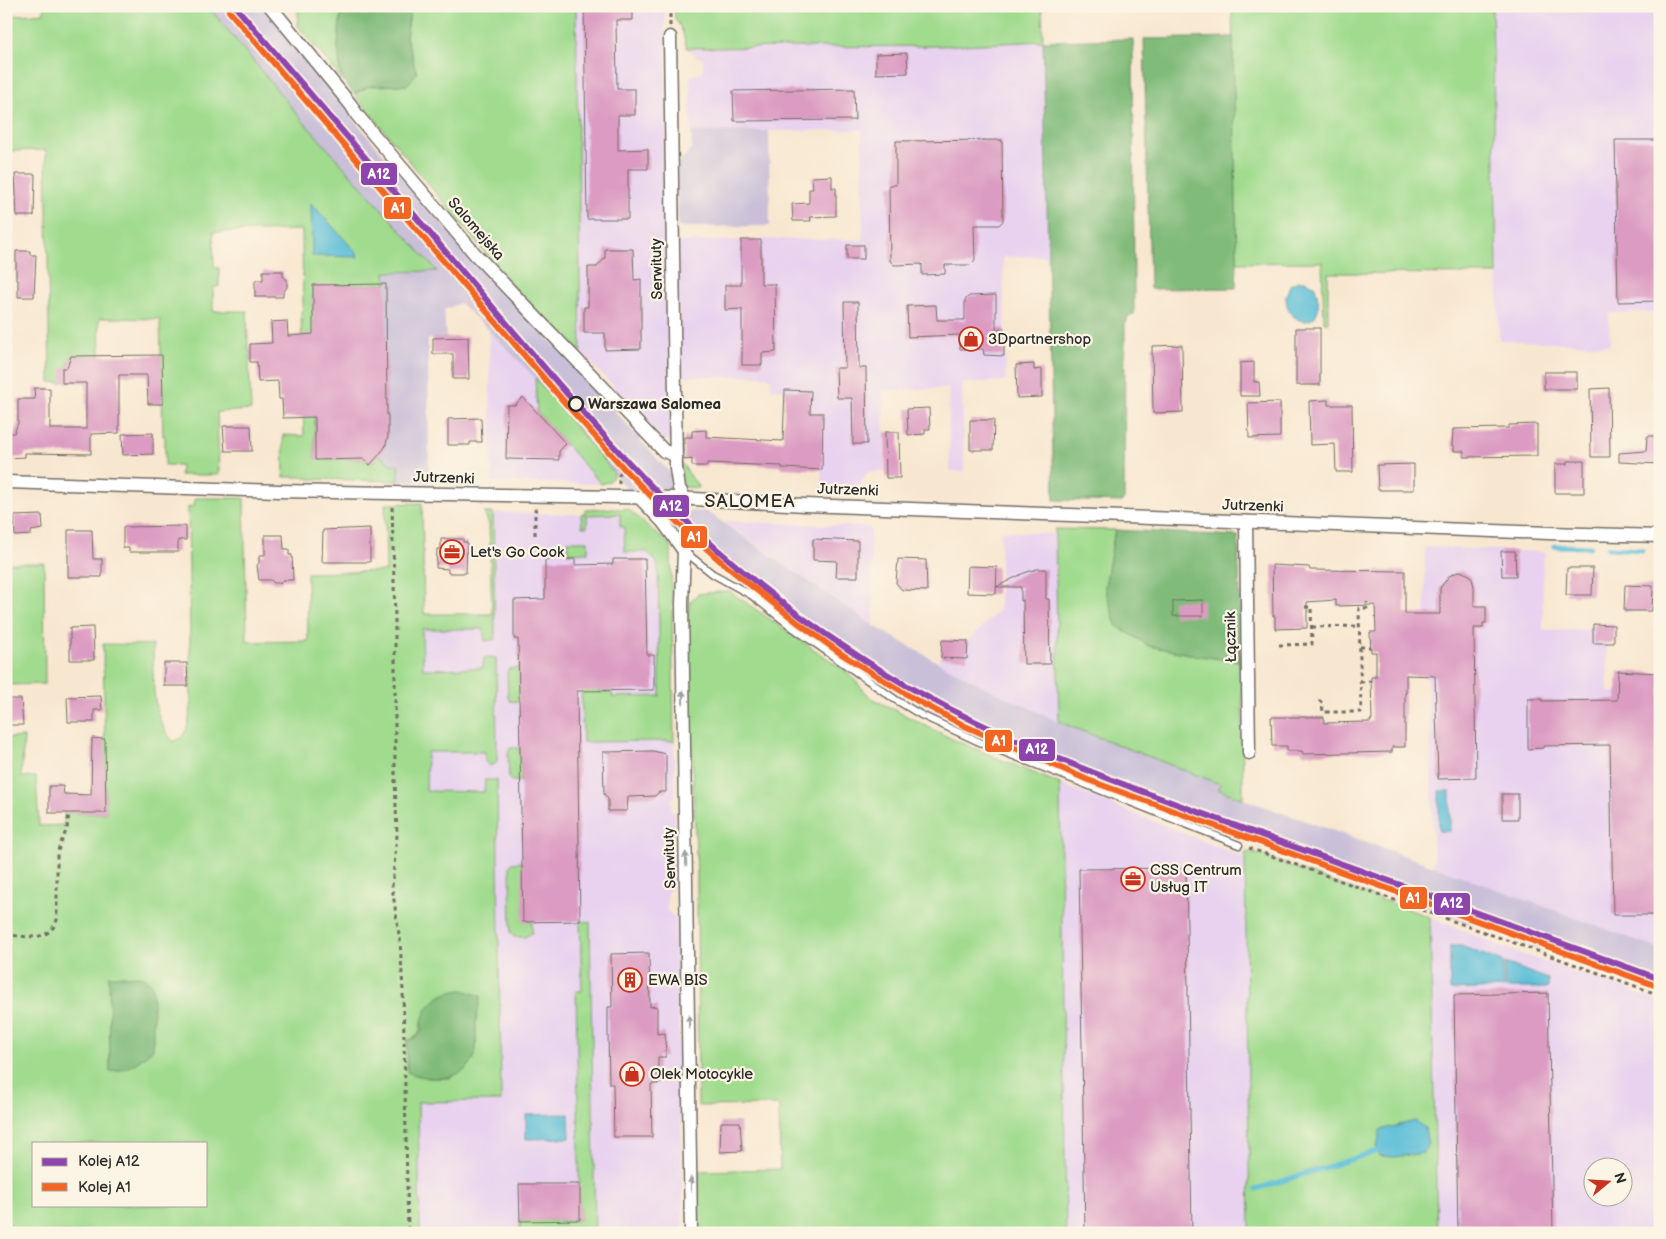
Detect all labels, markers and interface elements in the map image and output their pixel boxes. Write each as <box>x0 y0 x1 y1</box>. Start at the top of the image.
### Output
line badge: A12 <box>360 162 398 186</box>
text: A12 <box>367 166 391 183</box>
street label: Salomejska <box>444 194 508 264</box>
line badge: A1 <box>383 196 412 220</box>
text: A1 <box>390 200 405 217</box>
street label: Serwituty <box>647 238 667 300</box>
shop icon: 3Dpartnershop <box>958 326 984 352</box>
place label: 3Dpartnershop <box>988 330 1092 349</box>
place label: Warszawa Salomea <box>588 395 721 414</box>
marker: Warszawa Salomea <box>568 396 584 412</box>
street label: Jutrzenki <box>413 467 475 489</box>
street label: Jutrzenki <box>817 479 879 501</box>
district label: SALOMEA <box>705 491 795 512</box>
line badge: A12 <box>652 494 690 518</box>
street label: Jutrzenki <box>1222 495 1284 517</box>
text: A12 <box>659 498 683 515</box>
line badge: A1 <box>680 525 708 549</box>
text: A1 <box>686 529 701 546</box>
office icon: Let's Go Cook <box>439 539 465 565</box>
place label: Let's Go Cook <box>470 543 565 562</box>
street label: Łącznik <box>1221 611 1241 663</box>
one-way arrow <box>679 688 687 704</box>
line badge: A1 <box>984 729 1013 753</box>
text: A1 <box>991 733 1006 750</box>
line badge: A12 <box>1018 738 1056 762</box>
text: A12 <box>1025 741 1049 758</box>
street label: Serwituty <box>659 827 681 889</box>
one-way arrow <box>682 851 690 867</box>
place label: CSS Centrum Usług IT <box>1150 861 1242 897</box>
office icon: CSS Centrum Usług IT <box>1120 866 1146 892</box>
line badge: A1 <box>1399 886 1428 910</box>
text: A1 <box>1405 890 1420 907</box>
line badge: A12 <box>1433 892 1471 916</box>
text: A12 <box>1440 895 1464 912</box>
building icon: EWA BIS <box>617 967 643 993</box>
place label: EWA BIS <box>648 971 708 990</box>
one-way arrow <box>685 1013 693 1029</box>
shop icon: Olek Motocykle <box>619 1061 645 1087</box>
place label: Olek Motocykle <box>650 1065 753 1084</box>
legend <box>32 1142 208 1206</box>
text: Kolej A12 <box>78 1152 140 1171</box>
north arrow <box>1584 1156 1634 1206</box>
text: N <box>1610 1171 1630 1186</box>
one-way arrow <box>687 1176 695 1192</box>
text: Kolej A1 <box>78 1178 131 1197</box>

